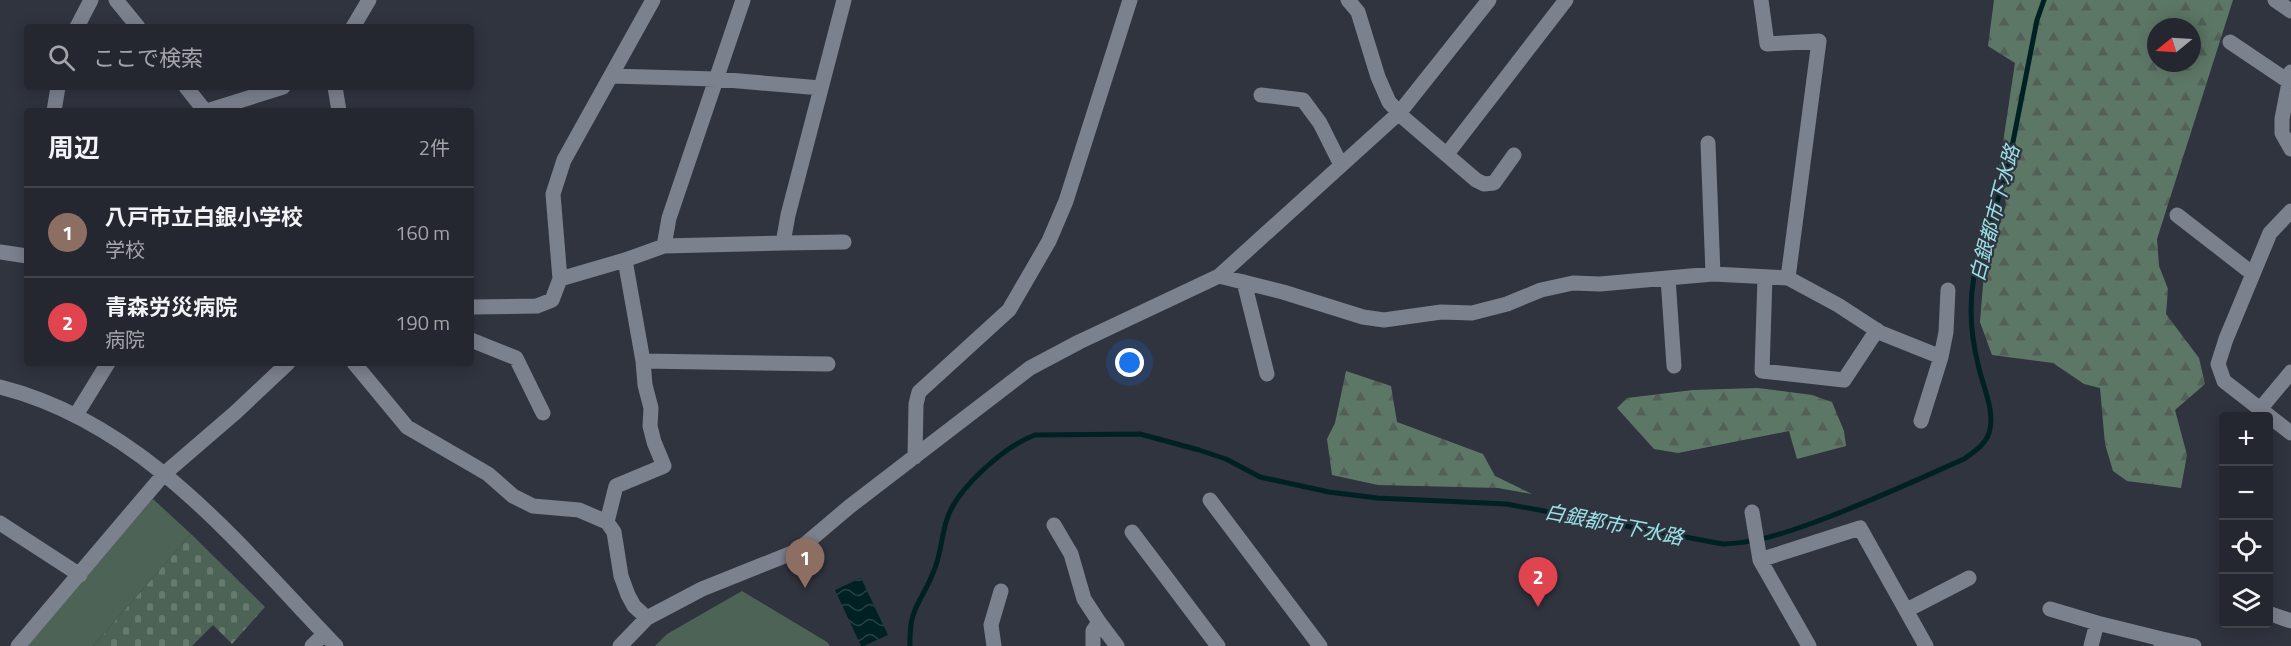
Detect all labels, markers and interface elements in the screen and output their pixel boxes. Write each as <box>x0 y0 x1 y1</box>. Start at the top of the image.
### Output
north arrow <box>2147 18 2201 72</box>
search box <box>24 24 474 90</box>
icon: search <box>45 41 78 74</box>
text: ここで検索 <box>93 41 203 75</box>
text: 周辺 <box>48 128 100 167</box>
text: 2件 <box>419 132 450 163</box>
water label: 白銀都市下水路 <box>1961 139 2028 285</box>
text: 八戸市立白銀小学校 <box>105 200 303 234</box>
text: 1 <box>62 217 73 248</box>
text: 160 m <box>395 217 450 248</box>
text: 学校 <box>105 234 145 265</box>
text: 青森労災病院 <box>105 290 237 324</box>
text: 2 <box>62 307 73 338</box>
text: 190 m <box>395 307 450 338</box>
text: 病院 <box>105 324 145 355</box>
your location <box>1115 348 1144 377</box>
map controls <box>2219 412 2273 628</box>
button: + <box>2219 412 2273 466</box>
button: − <box>2219 466 2273 520</box>
water label: 白銀都市下水路 <box>1542 495 1688 553</box>
button: locate <box>2219 520 2273 574</box>
pin: 1 <box>786 538 824 588</box>
pin: 2 <box>1518 558 1558 607</box>
button: layers <box>2219 574 2273 628</box>

